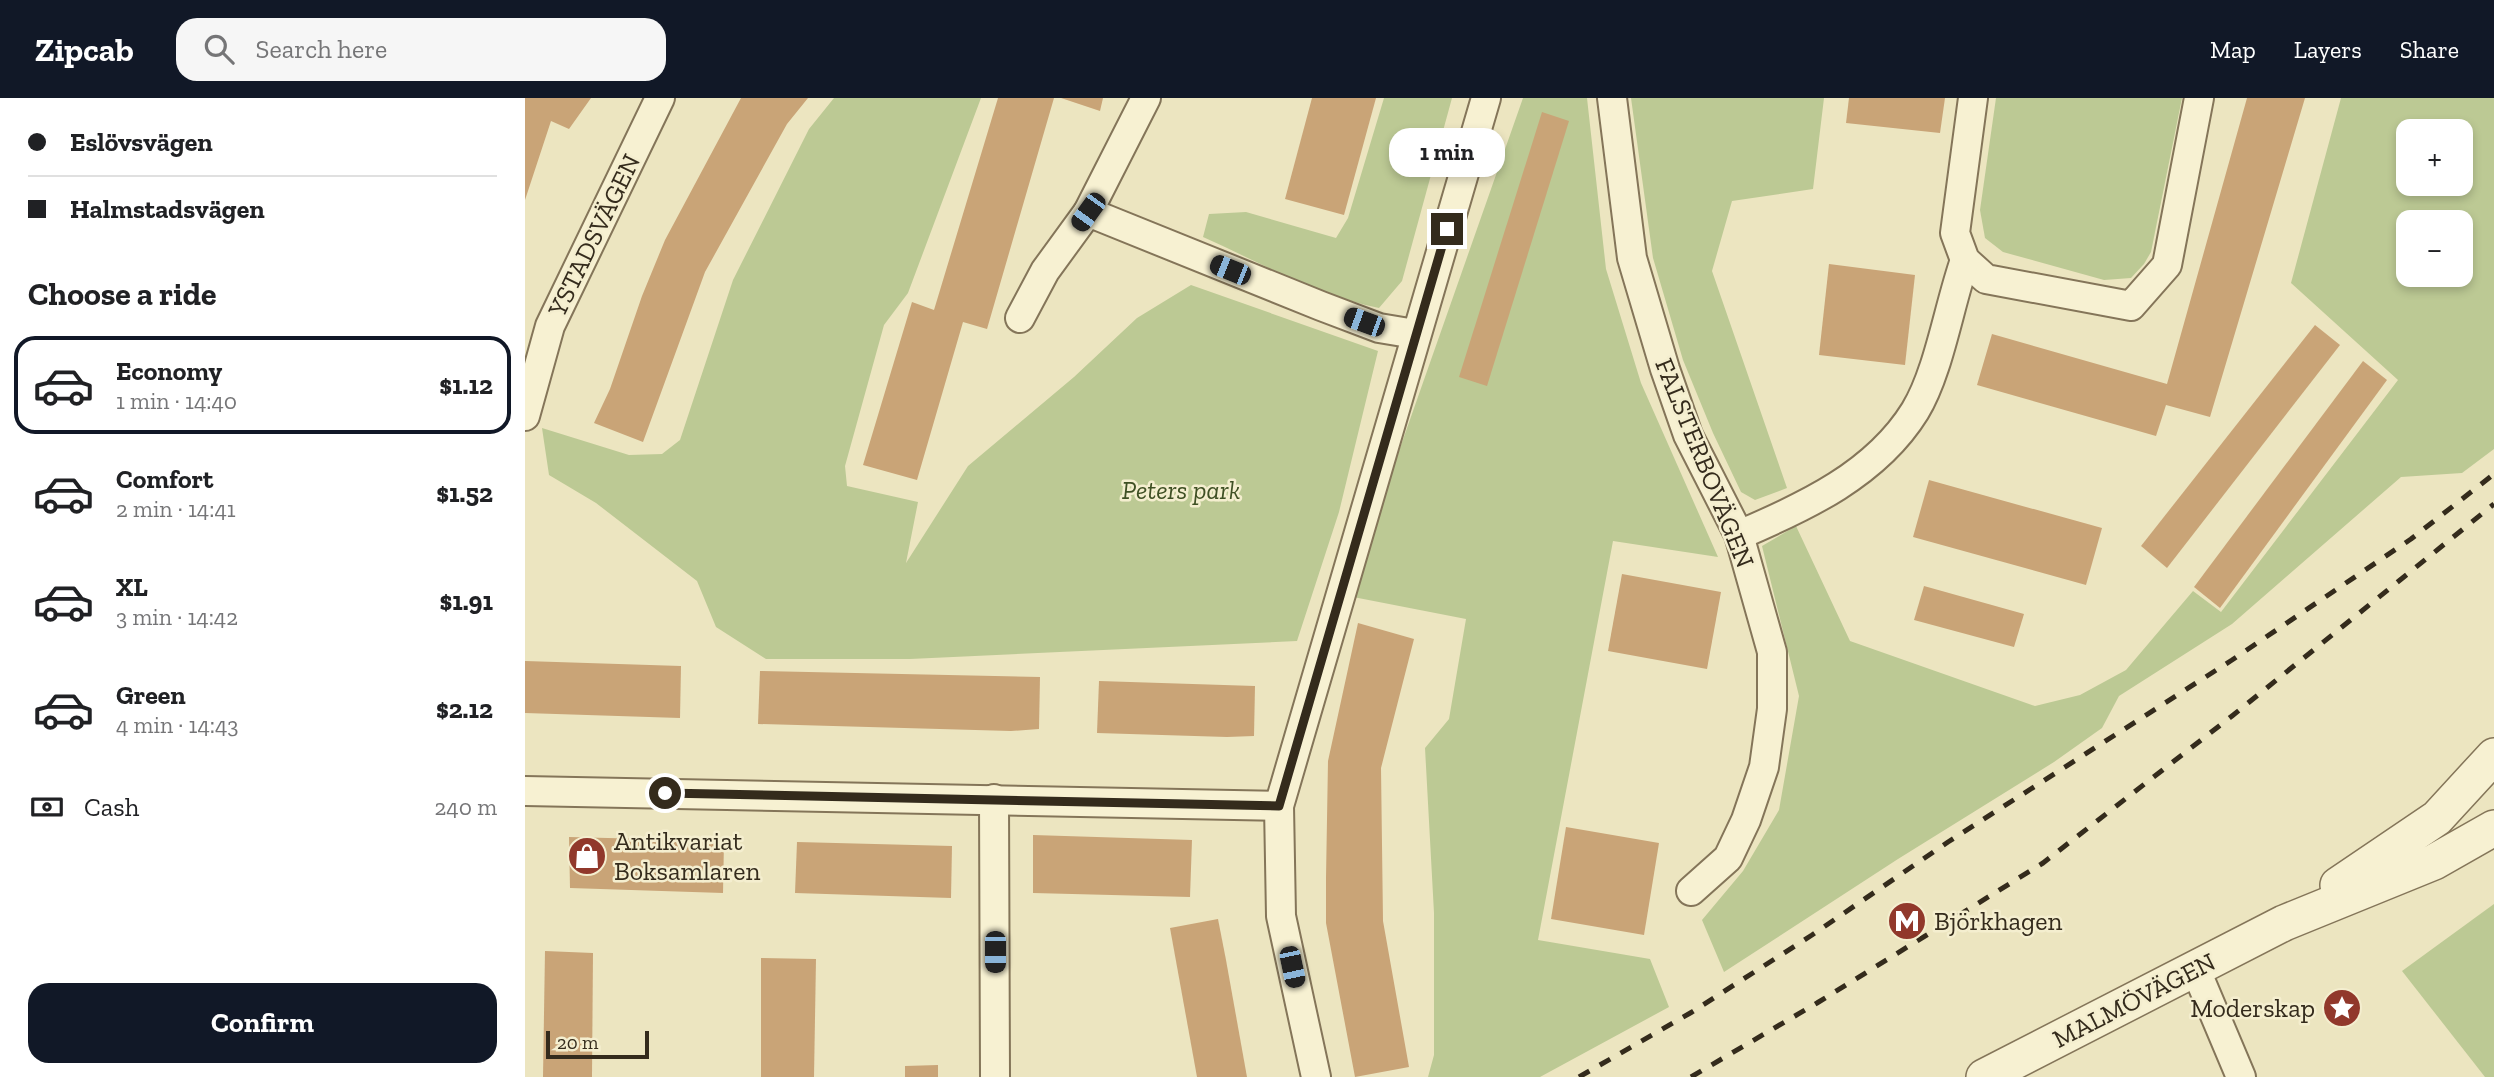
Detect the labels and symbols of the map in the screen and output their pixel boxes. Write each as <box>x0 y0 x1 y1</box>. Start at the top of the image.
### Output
callout: 1 min <box>1389 128 1505 176</box>
street label: YSTADSVÄGEN <box>540 148 647 322</box>
car <box>1068 189 1109 235</box>
route end <box>1431 213 1463 245</box>
car <box>1207 252 1254 288</box>
car <box>1341 305 1388 339</box>
street label: FALSTERBOVÄGEN <box>1648 354 1762 572</box>
park label: Peters park <box>1122 474 1240 506</box>
route start <box>649 777 681 809</box>
place label: Antikvariat Boksamlaren <box>614 825 761 887</box>
shop icon: Antikvariat Boksamlaren <box>566 835 608 877</box>
metro station icon: Björkhagen <box>1886 900 1928 942</box>
place label: Björkhagen <box>1934 905 2062 937</box>
car <box>985 931 1006 973</box>
car <box>1278 944 1307 990</box>
street label: MALMÖVÄGEN <box>2047 945 2221 1055</box>
place icon: Moderskap <box>2321 987 2363 1029</box>
place label: Moderskap <box>2190 992 2315 1024</box>
scale bar <box>546 1028 649 1060</box>

